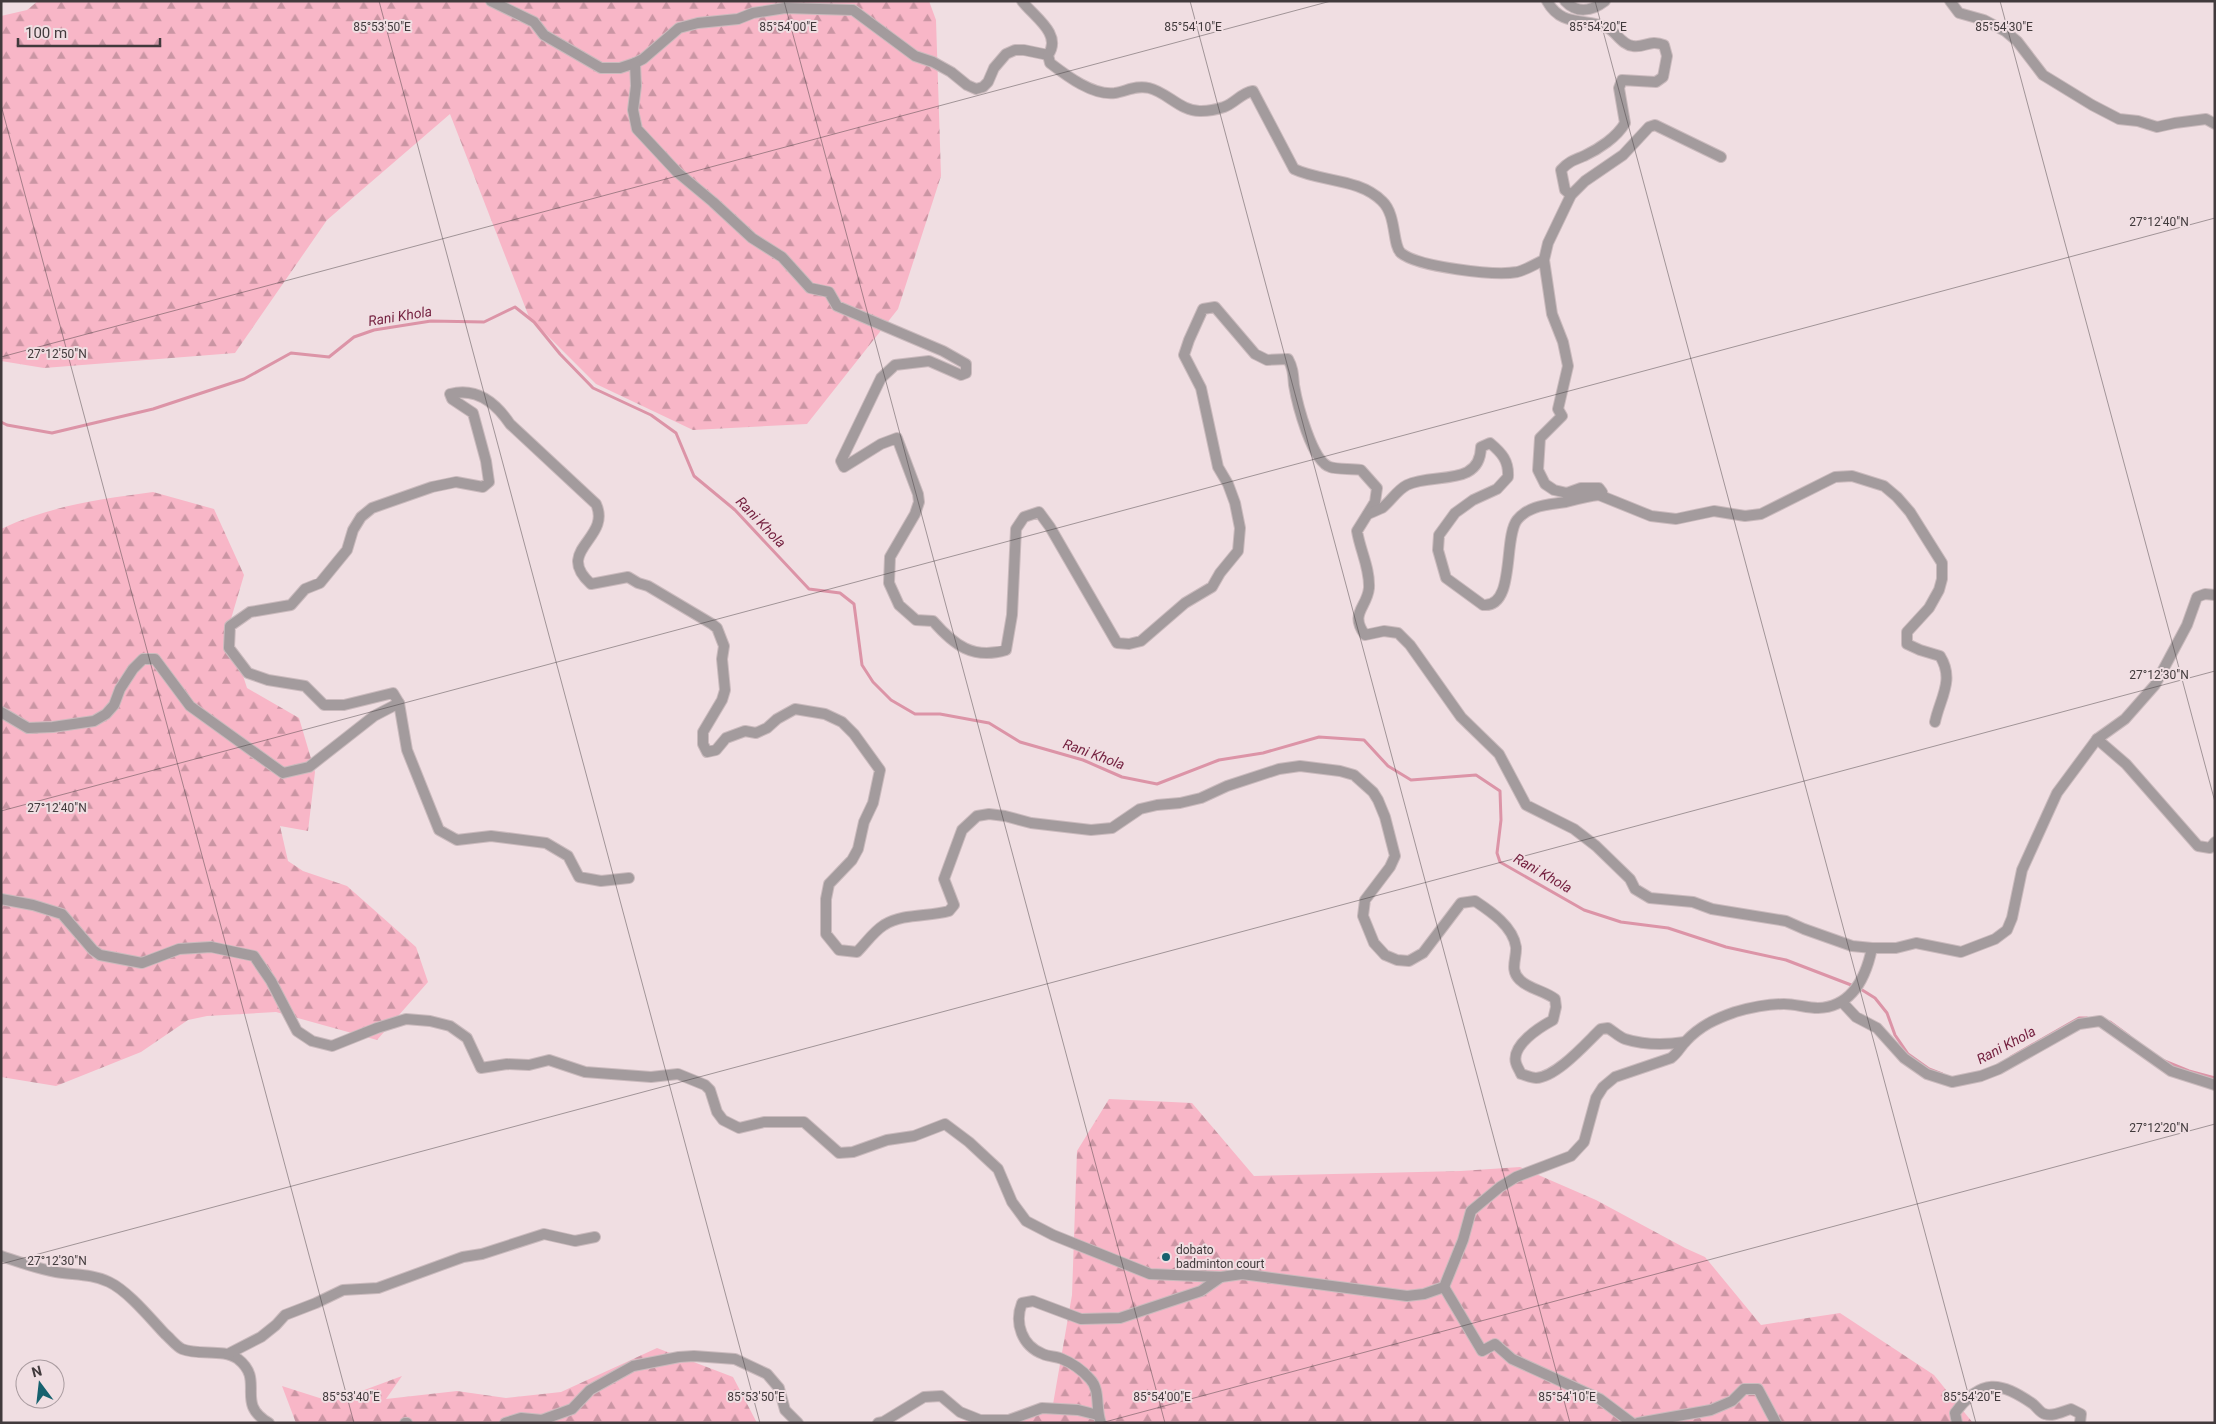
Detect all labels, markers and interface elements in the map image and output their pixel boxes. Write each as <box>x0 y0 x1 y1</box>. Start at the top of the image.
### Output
scale bar <box>18 15 160 47</box>
text: 85°53'50"E <box>353 20 411 34</box>
text: 85°54'00"E <box>759 20 817 34</box>
text: 85°54'10"E <box>1164 20 1222 34</box>
text: 85°54'20"E <box>1569 20 1627 34</box>
text: 85°54'30"E <box>1975 20 2033 34</box>
text: 100 m <box>25 24 67 42</box>
text: 27°12'40"N <box>2129 215 2189 229</box>
water label: Rani Khola <box>367 303 433 329</box>
text: 27°12'50"N <box>27 347 87 361</box>
water label: Rani Khola <box>733 493 789 551</box>
text: 27°12'30"N <box>2129 668 2189 682</box>
water label: Rani Khola <box>1061 735 1127 773</box>
text: 27°12'40"N <box>27 801 87 815</box>
water label: Rani Khola <box>1511 850 1575 896</box>
water label: Rani Khola <box>1974 1023 2038 1067</box>
text: 27°12'20"N <box>2129 1121 2189 1135</box>
place label: dobato badminton court <box>1176 1243 1264 1271</box>
marker: dobato badminton court <box>1160 1251 1172 1263</box>
text: 27°12'30"N <box>27 1254 87 1268</box>
north arrow <box>15 1359 65 1409</box>
text: N <box>30 1362 43 1380</box>
text: 85°53'40"E <box>322 1390 380 1404</box>
text: 85°53'50"E <box>727 1390 785 1404</box>
text: 85°54'00"E <box>1133 1390 1191 1404</box>
text: 85°54'10"E <box>1538 1390 1596 1404</box>
text: 85°54'20"E <box>1943 1390 2001 1404</box>

